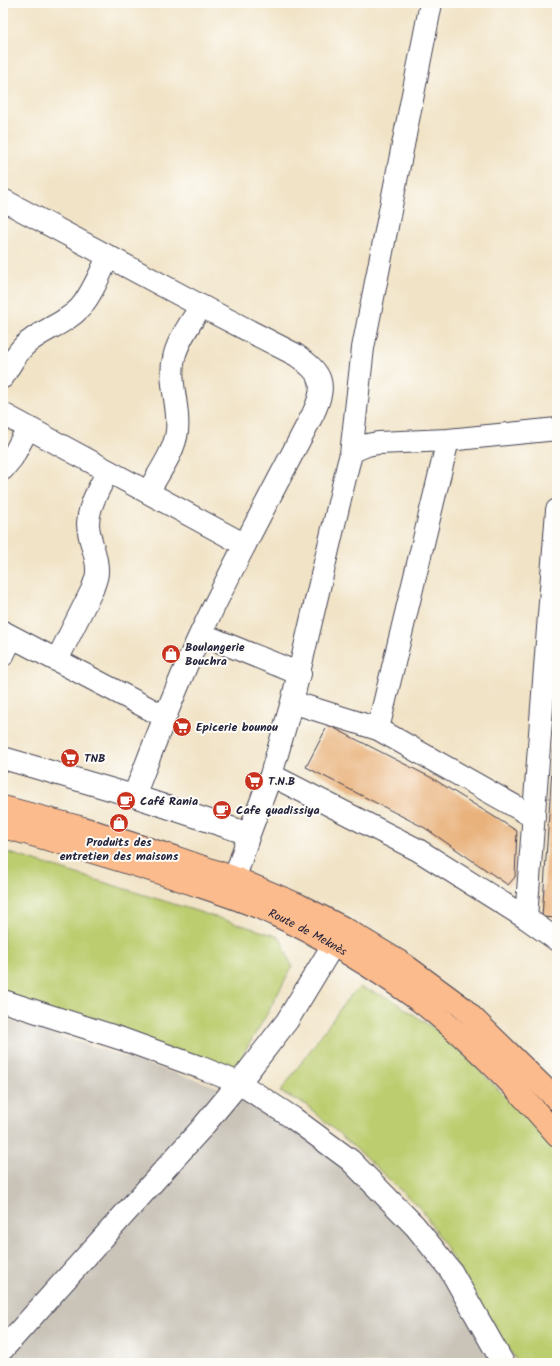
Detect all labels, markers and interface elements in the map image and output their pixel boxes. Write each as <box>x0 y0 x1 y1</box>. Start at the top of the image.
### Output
place label: Boulangerie Bouchra <box>185 638 245 671</box>
shop icon: Boulangerie Bouchra <box>160 643 182 665</box>
supermarket icon: Epicerie bounou <box>171 716 193 738</box>
place label: Epicerie bounou <box>196 718 278 737</box>
supermarket icon: TNB <box>59 747 81 769</box>
place label: TNB <box>84 749 106 768</box>
supermarket icon: T.N.B <box>243 770 265 792</box>
place label: T.N.B <box>268 772 295 791</box>
cafe icon: Café Rania <box>115 790 137 812</box>
place label: Café Rania <box>140 792 198 811</box>
cafe icon: Cafe quadissiya <box>211 799 233 821</box>
place label: Cafe quadissiya <box>236 801 320 820</box>
shop icon: Produits des entretien des maisons <box>108 812 130 834</box>
place label: Produits des entretien des maisons <box>60 833 179 866</box>
street label: Route de Meknès <box>265 904 350 961</box>

